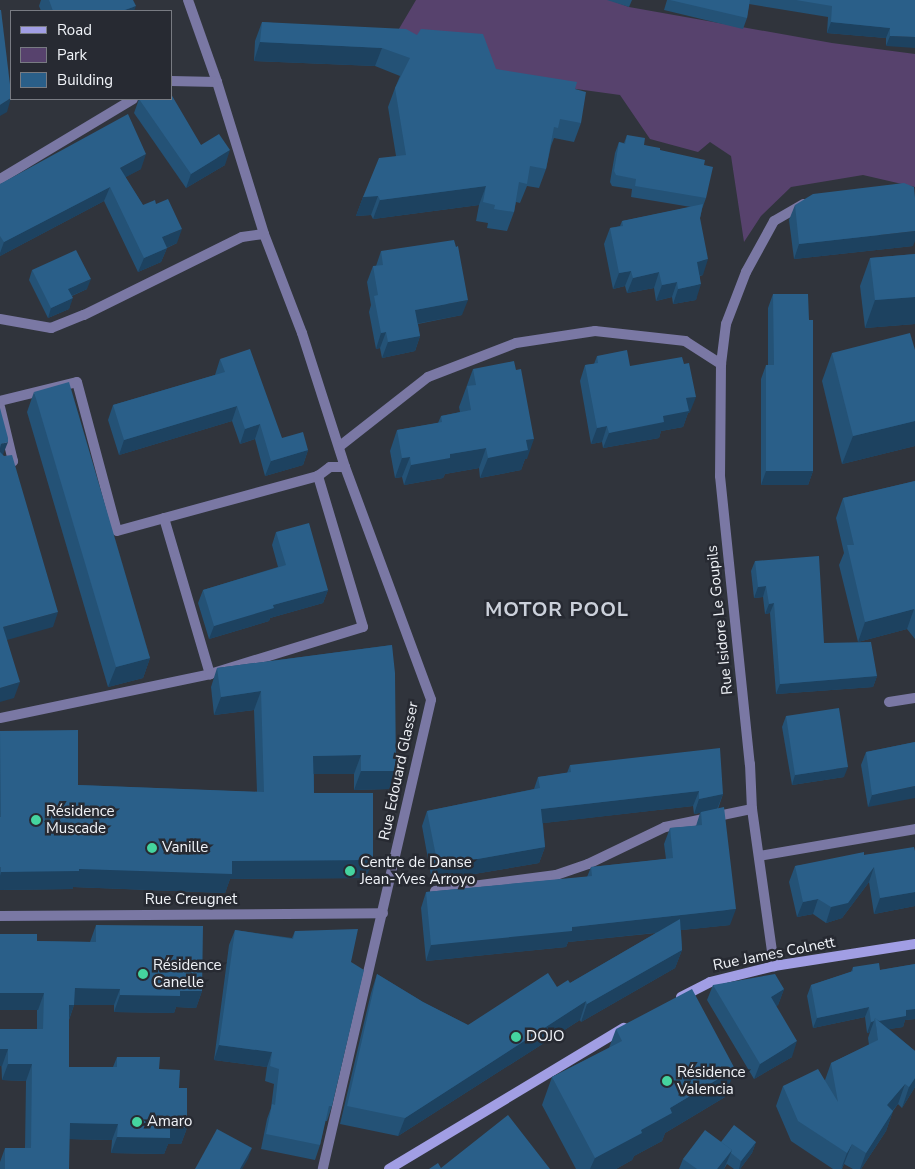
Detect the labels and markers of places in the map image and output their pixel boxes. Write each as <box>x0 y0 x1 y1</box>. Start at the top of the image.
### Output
place label: Résidence Muscade <box>46 802 115 837</box>
marker: Résidence Muscade <box>30 814 42 826</box>
place label: Vanille <box>162 839 208 857</box>
marker: Vanille <box>146 842 158 854</box>
place label: Centre de Danse Jean-Yves Arroyo <box>360 853 475 888</box>
marker: Centre de Danse Jean-Yves Arroyo <box>344 865 356 877</box>
place label: Résidence Canelle <box>153 956 222 991</box>
marker: Résidence Canelle <box>137 968 149 980</box>
place label: DOJO <box>526 1028 565 1046</box>
marker: DOJO <box>510 1031 522 1043</box>
place label: Résidence Valencia <box>677 1063 746 1098</box>
marker: Résidence Valencia <box>661 1075 673 1087</box>
place label: Amaro <box>147 1113 192 1131</box>
marker: Amaro <box>131 1116 143 1128</box>

